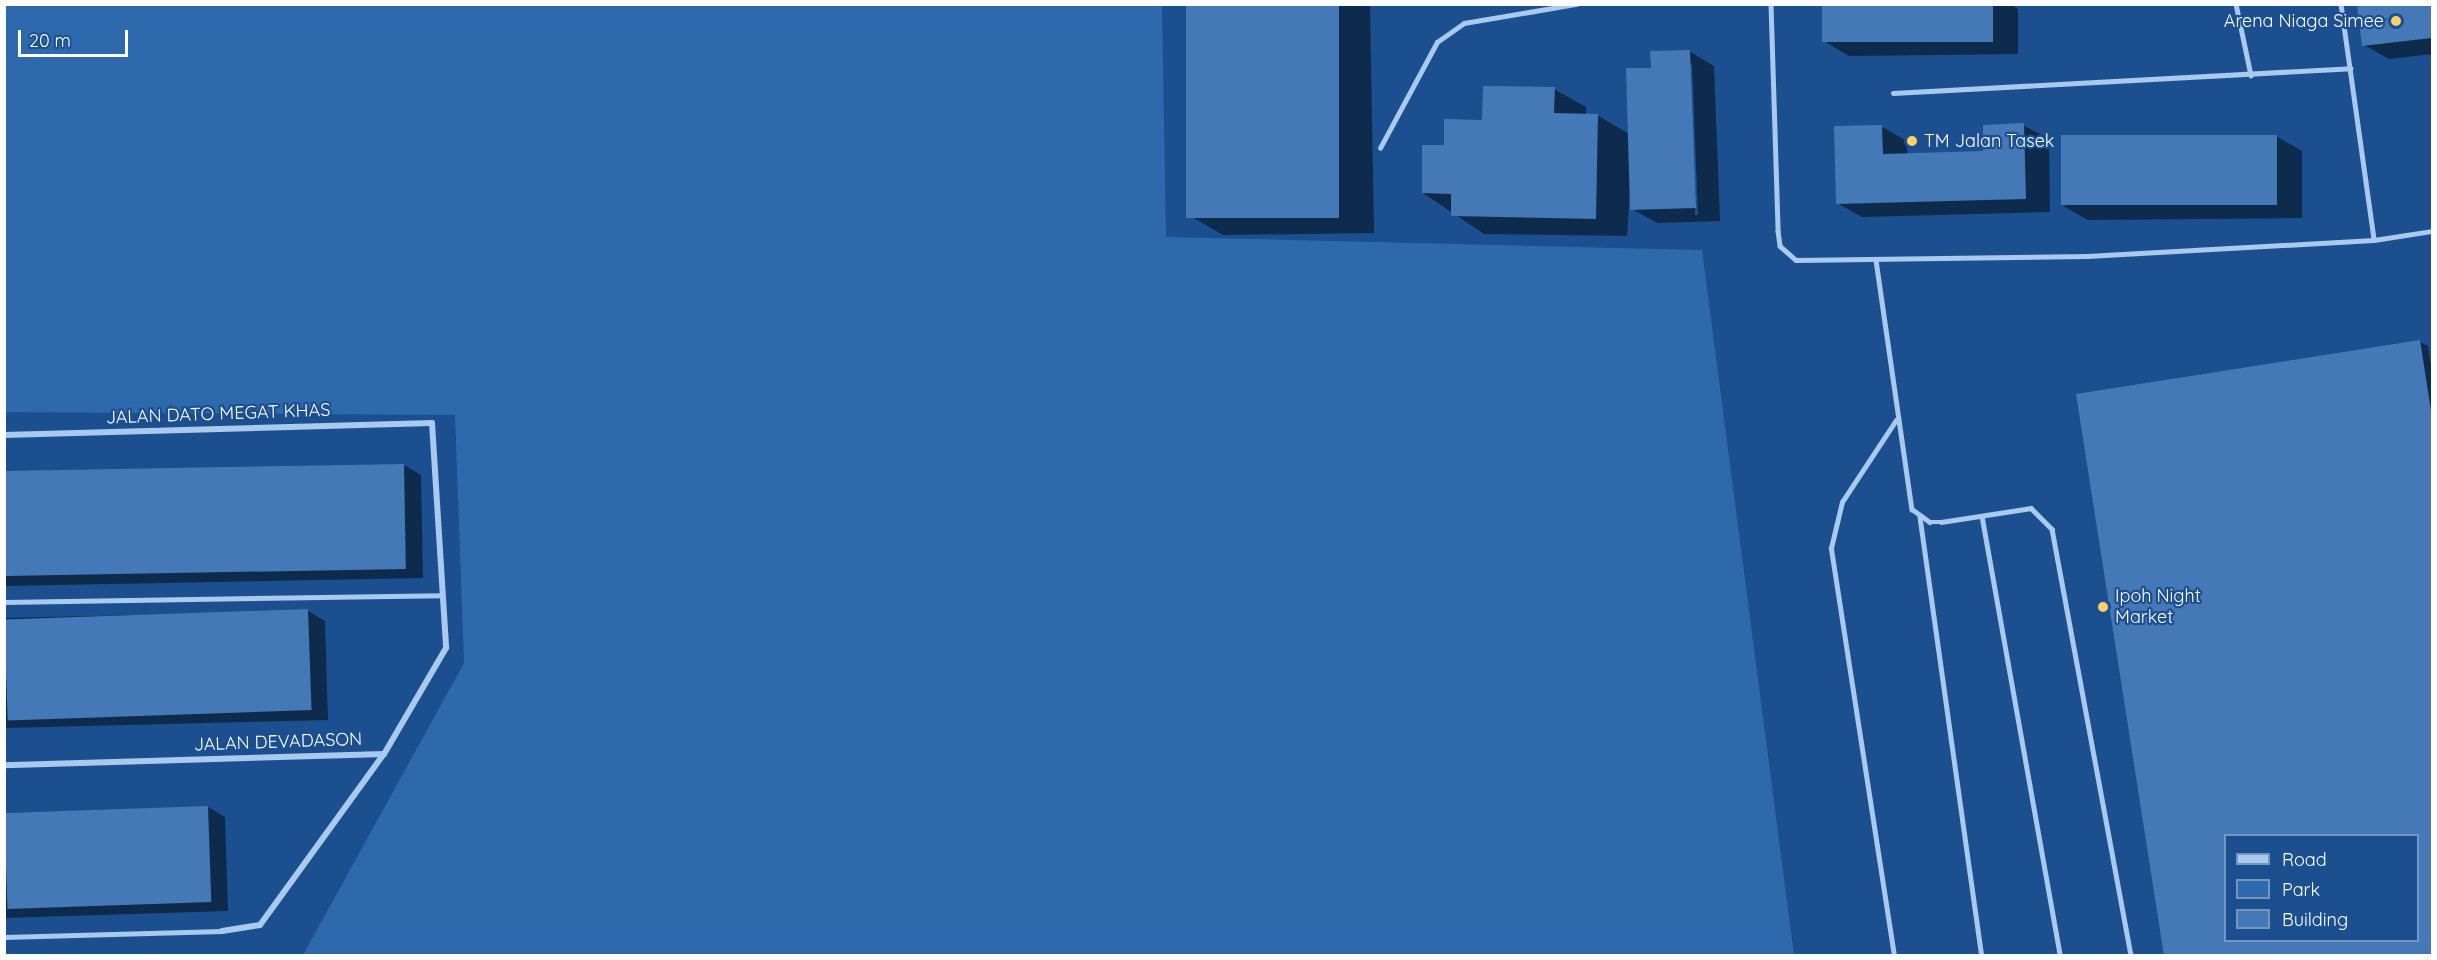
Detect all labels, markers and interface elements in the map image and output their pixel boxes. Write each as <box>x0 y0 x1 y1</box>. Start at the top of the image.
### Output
place label: Arena Niaga Simee <box>2224 10 2384 32</box>
marker: Arena Niaga Simee <box>2389 14 2403 28</box>
scale bar <box>21 18 130 56</box>
text: 20 m <box>29 29 71 52</box>
place label: TM Jalan Tasek <box>1924 130 2054 152</box>
marker: TM Jalan Tasek <box>1905 134 1919 148</box>
street label: JALAN DATO MEGAT KHAS <box>105 399 331 429</box>
place label: Ipoh Night Market <box>2115 586 2201 628</box>
marker: Ipoh Night Market <box>2096 600 2110 614</box>
street label: JALAN DEVADASON <box>193 728 363 756</box>
legend <box>2224 834 2419 942</box>
text: Road <box>2282 848 2327 871</box>
text: Park <box>2282 878 2320 901</box>
text: Building <box>2282 908 2348 931</box>

